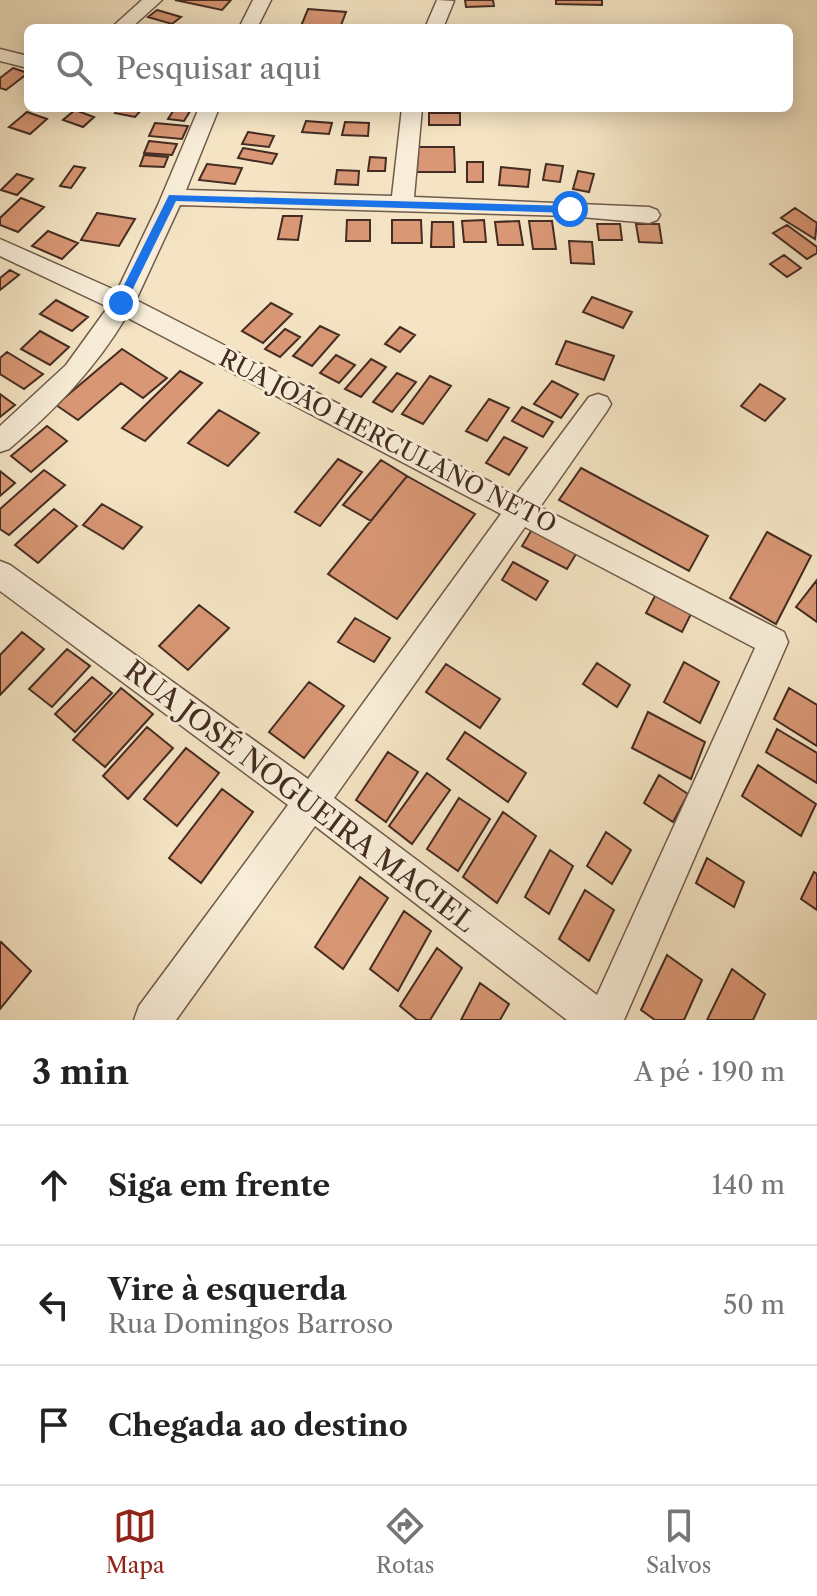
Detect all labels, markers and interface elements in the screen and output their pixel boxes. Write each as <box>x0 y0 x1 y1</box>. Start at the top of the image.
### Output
search box <box>24 24 793 112</box>
icon: search <box>52 46 96 90</box>
text: Pesquisar aqui <box>116 50 321 87</box>
route start <box>552 191 588 227</box>
route end <box>103 285 139 321</box>
street label: RUA JOÃO HERCULANO NETO <box>215 343 561 539</box>
street label: RUA JOSÉ NOGUEIRA MACIEL <box>118 653 482 939</box>
text: 3 min <box>32 1051 129 1093</box>
text: A pé · 190 m <box>634 1056 785 1088</box>
icon: ahead <box>32 1163 76 1207</box>
text: Siga em frente <box>108 1167 330 1204</box>
text: 140 m <box>711 1169 785 1201</box>
text: Vire à esquerda <box>108 1271 347 1308</box>
icon: left <box>32 1283 76 1327</box>
text: 50 m <box>723 1289 785 1321</box>
text: Rua Domingos Barroso <box>108 1308 393 1340</box>
icon: arrive <box>32 1403 76 1447</box>
text: Chegada ao destino <box>108 1407 408 1444</box>
tab: Mapa <box>106 1504 165 1579</box>
tab: Rotas <box>376 1504 434 1579</box>
tab: Salvos <box>646 1504 711 1579</box>

